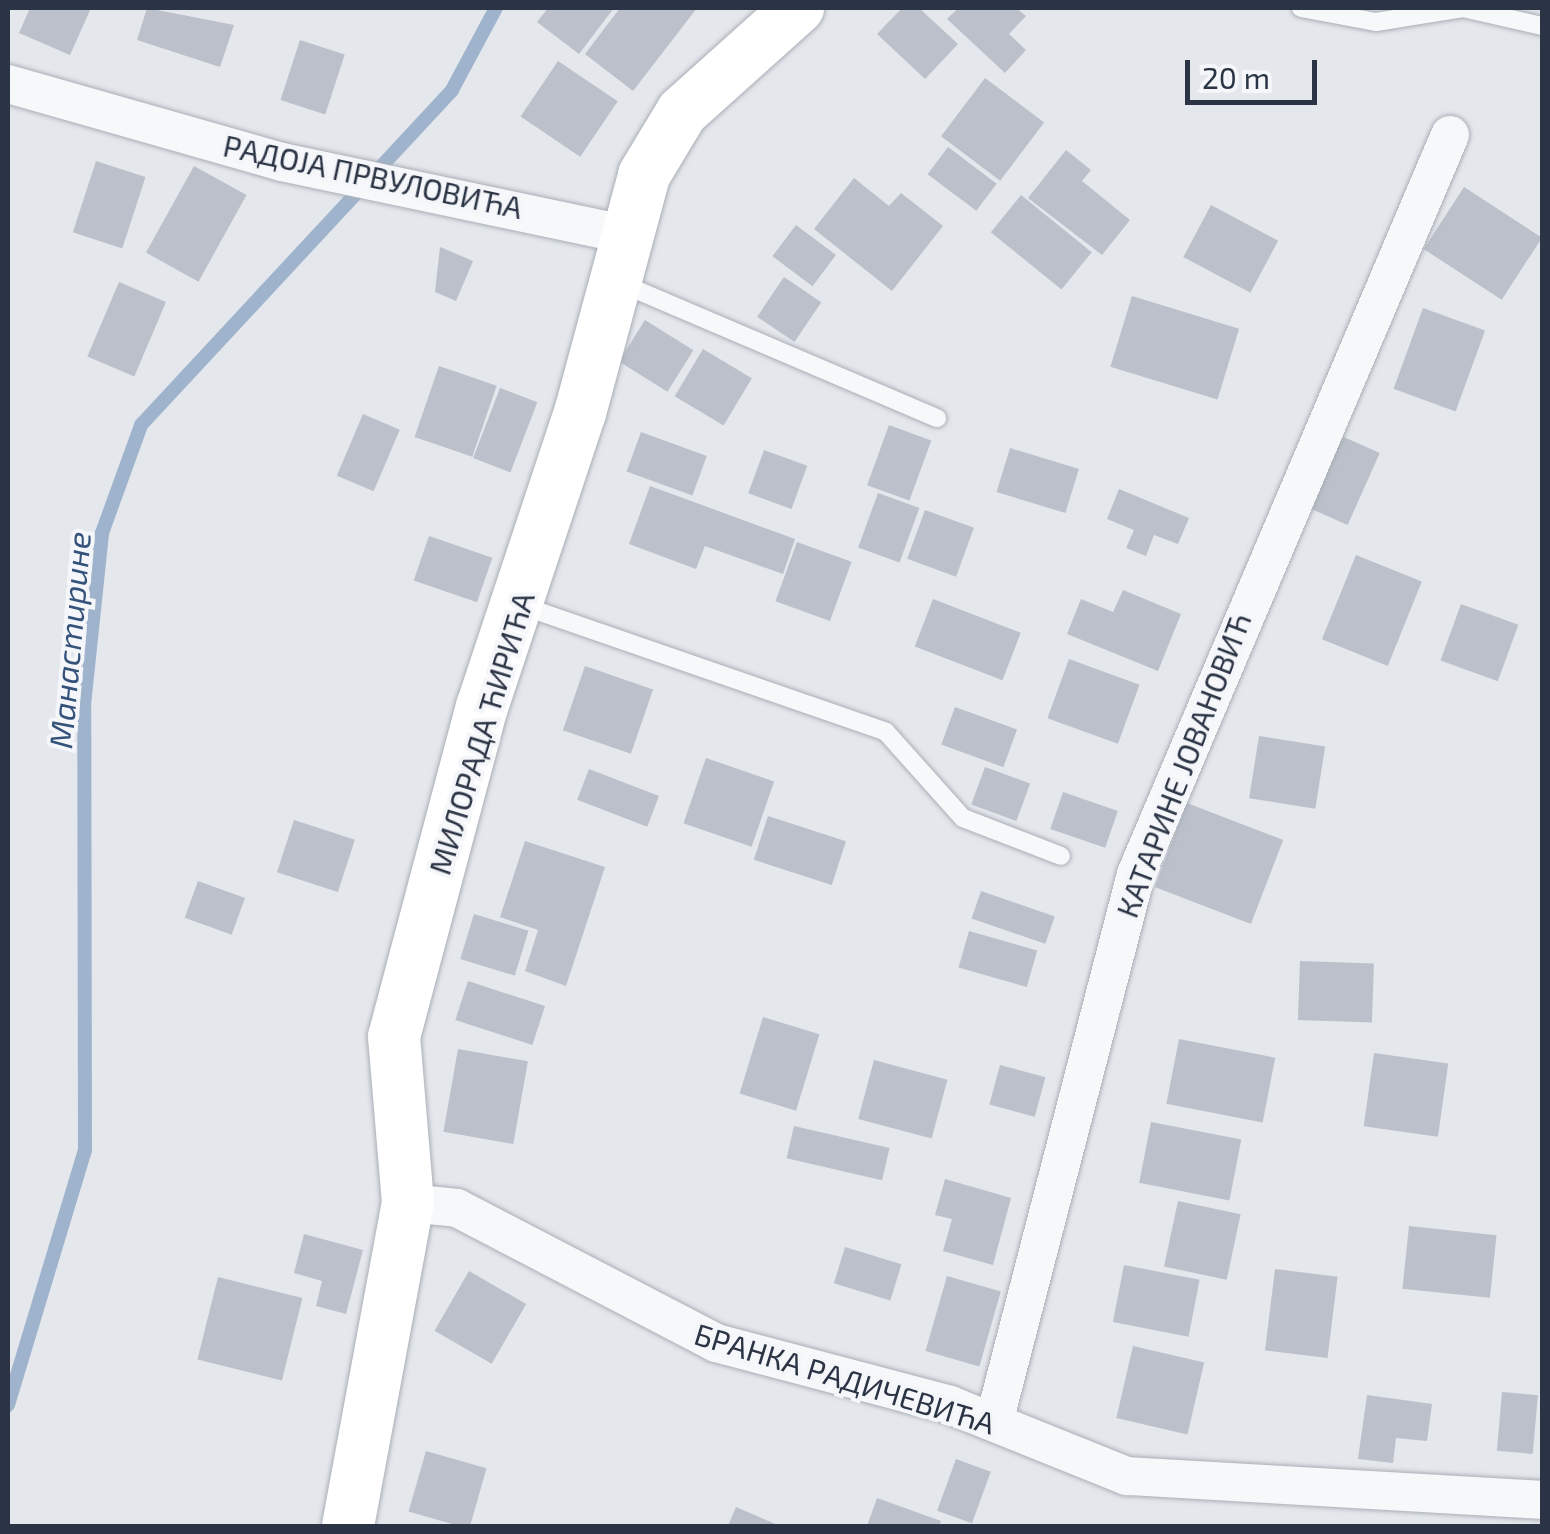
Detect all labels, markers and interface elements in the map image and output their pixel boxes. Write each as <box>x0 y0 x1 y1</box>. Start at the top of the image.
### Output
scale bar <box>1190 40 1322 102</box>
text: 20 m <box>1202 59 1270 95</box>
street label: РАДОЈА ПРВУЛОВИЋА <box>220 127 526 225</box>
water label: Манастирине <box>40 530 98 750</box>
street label: МИЛОРАДА ЋИРИЋА <box>421 587 541 879</box>
street label: КАТАРИНЕ ЈОВАНОВИЋ <box>1108 608 1258 922</box>
street label: БРАНКА РАДИЧЕВИЋА <box>690 1315 1000 1441</box>

